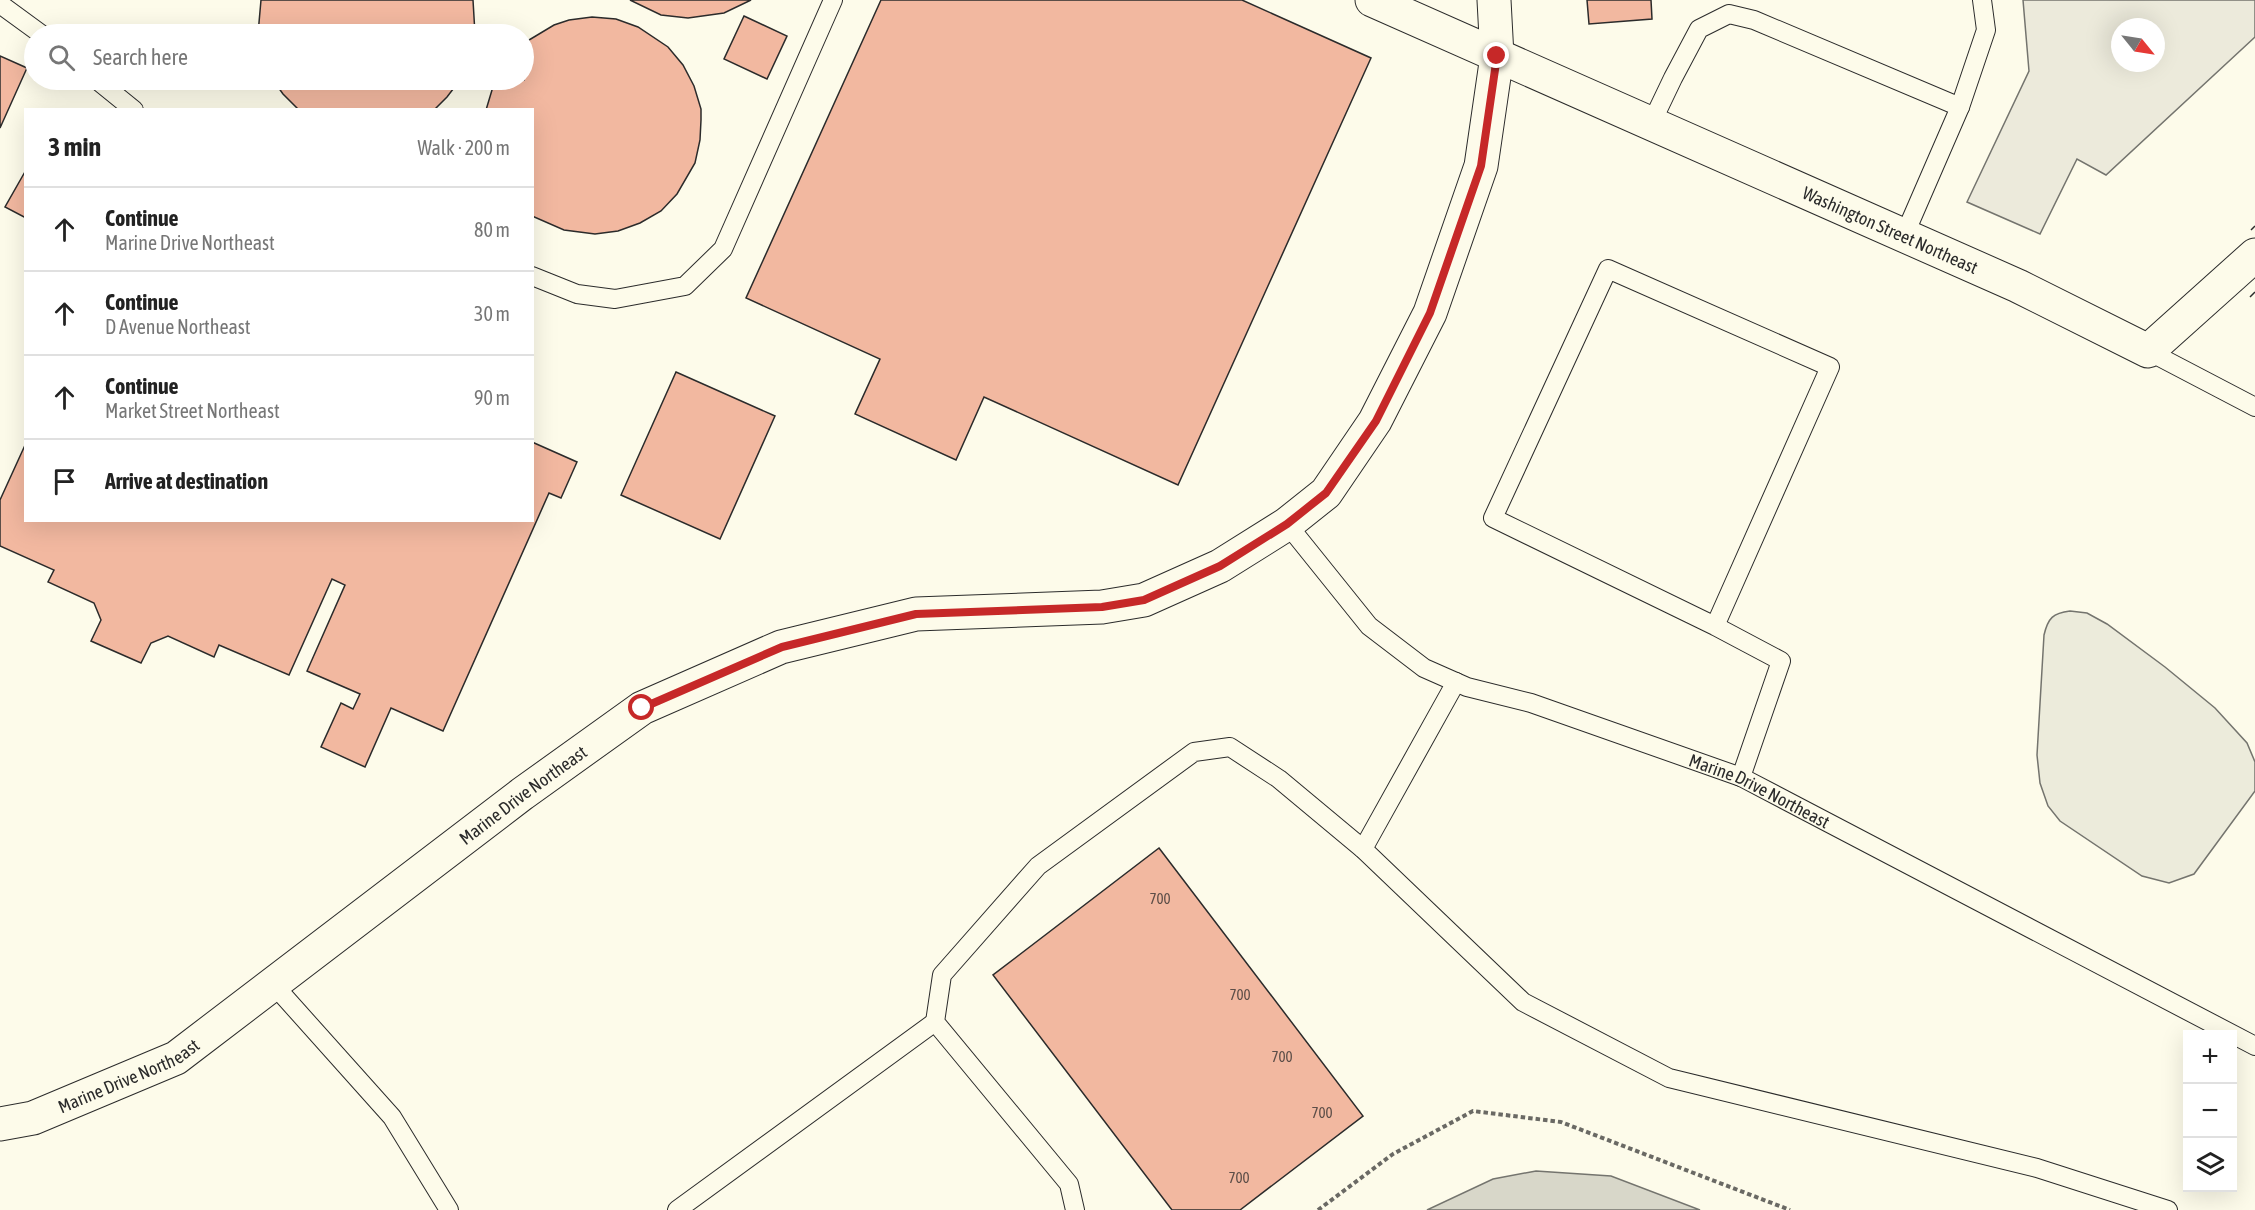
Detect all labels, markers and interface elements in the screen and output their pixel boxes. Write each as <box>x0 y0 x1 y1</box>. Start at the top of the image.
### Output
north arrow <box>2111 18 2165 72</box>
search box <box>24 24 534 90</box>
icon: search <box>45 41 78 74</box>
route end <box>1483 42 1509 68</box>
text: Search here <box>93 44 188 70</box>
text: 3 min <box>48 132 101 162</box>
text: Walk · 200 m <box>418 136 510 159</box>
street label: Washington Street Northeast <box>1800 182 1981 278</box>
text: Continue <box>105 205 179 231</box>
icon: ahead <box>48 213 81 246</box>
text: 80 m <box>474 218 510 241</box>
text: Marine Drive Northeast <box>105 231 275 254</box>
text: Continue <box>105 289 179 315</box>
icon: ahead <box>48 297 81 330</box>
text: 30 m <box>474 302 510 325</box>
text: D Avenue Northeast <box>105 315 251 338</box>
text: Continue <box>105 373 179 399</box>
icon: ahead <box>48 381 81 414</box>
text: 90 m <box>474 386 510 409</box>
text: Market Street Northeast <box>105 399 280 422</box>
icon: arrive <box>48 465 81 498</box>
text: Arrive at destination <box>105 468 268 494</box>
route start <box>628 694 654 720</box>
street label: Marine Drive Northeast <box>455 741 590 849</box>
street label: Marine Drive Northeast <box>1686 749 1833 832</box>
house number: 700 <box>1149 890 1171 907</box>
house number: 700 <box>1229 986 1251 1003</box>
map controls <box>2183 1030 2237 1192</box>
button: + <box>2183 1030 2237 1084</box>
street label: Marine Drive Northeast <box>55 1034 203 1117</box>
house number: 700 <box>1271 1048 1293 1065</box>
button: − <box>2183 1084 2237 1138</box>
house number: 700 <box>1311 1104 1333 1121</box>
button: layers <box>2183 1138 2237 1192</box>
house number: 700 <box>1228 1169 1250 1186</box>

